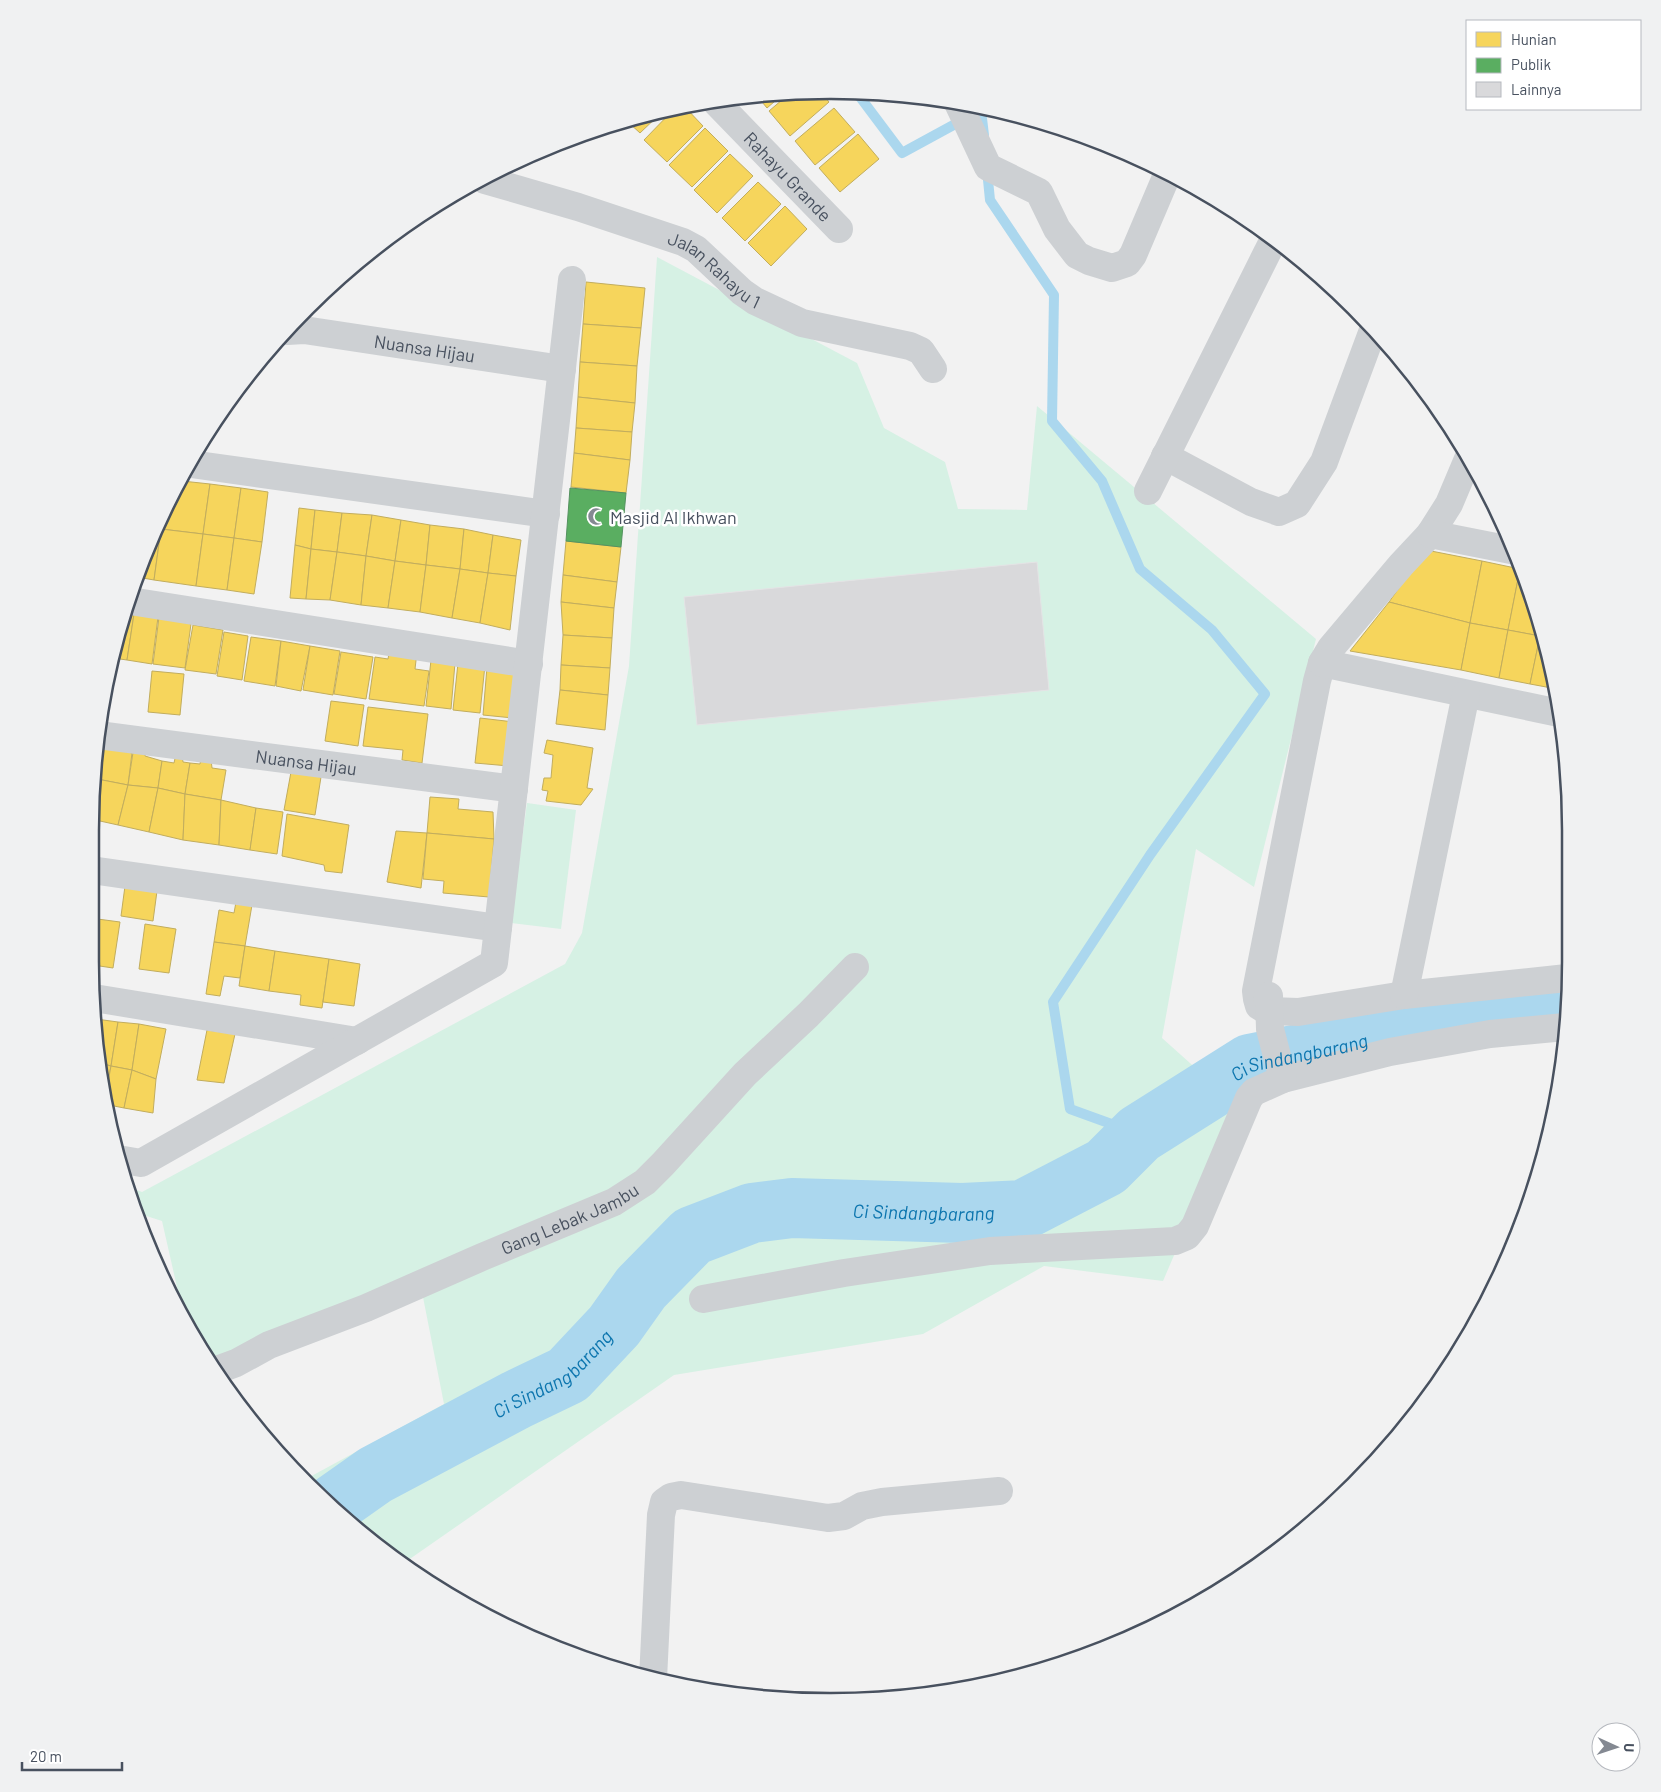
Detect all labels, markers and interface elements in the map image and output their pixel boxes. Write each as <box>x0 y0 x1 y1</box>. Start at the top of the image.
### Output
legend <box>1466 20 1641 110</box>
text: Hunian <box>1511 30 1557 48</box>
text: Publik <box>1511 55 1551 73</box>
text: Lainnya <box>1511 80 1561 98</box>
street label: Rahayu Grande <box>740 127 836 226</box>
street label: Jalan Rahayu 1 <box>665 227 764 313</box>
street label: Nuansa Hijau <box>373 330 477 367</box>
place label: Masjid Al Ikhwan <box>610 506 737 528</box>
mosque icon: Masjid Al Ikhwan <box>586 507 606 527</box>
street label: Nuansa Hijau <box>254 745 358 779</box>
water label: Ci Sindangbarang <box>1226 1028 1370 1085</box>
street label: Gang Lebak Jambu <box>497 1178 643 1259</box>
water label: Ci Sindangbarang <box>853 1198 995 1225</box>
water label: Ci Sindangbarang <box>488 1324 616 1422</box>
north arrow <box>1591 1722 1641 1772</box>
scale bar <box>22 1740 122 1772</box>
text: U <box>1621 1743 1638 1753</box>
text: 20 m <box>30 1747 62 1765</box>

